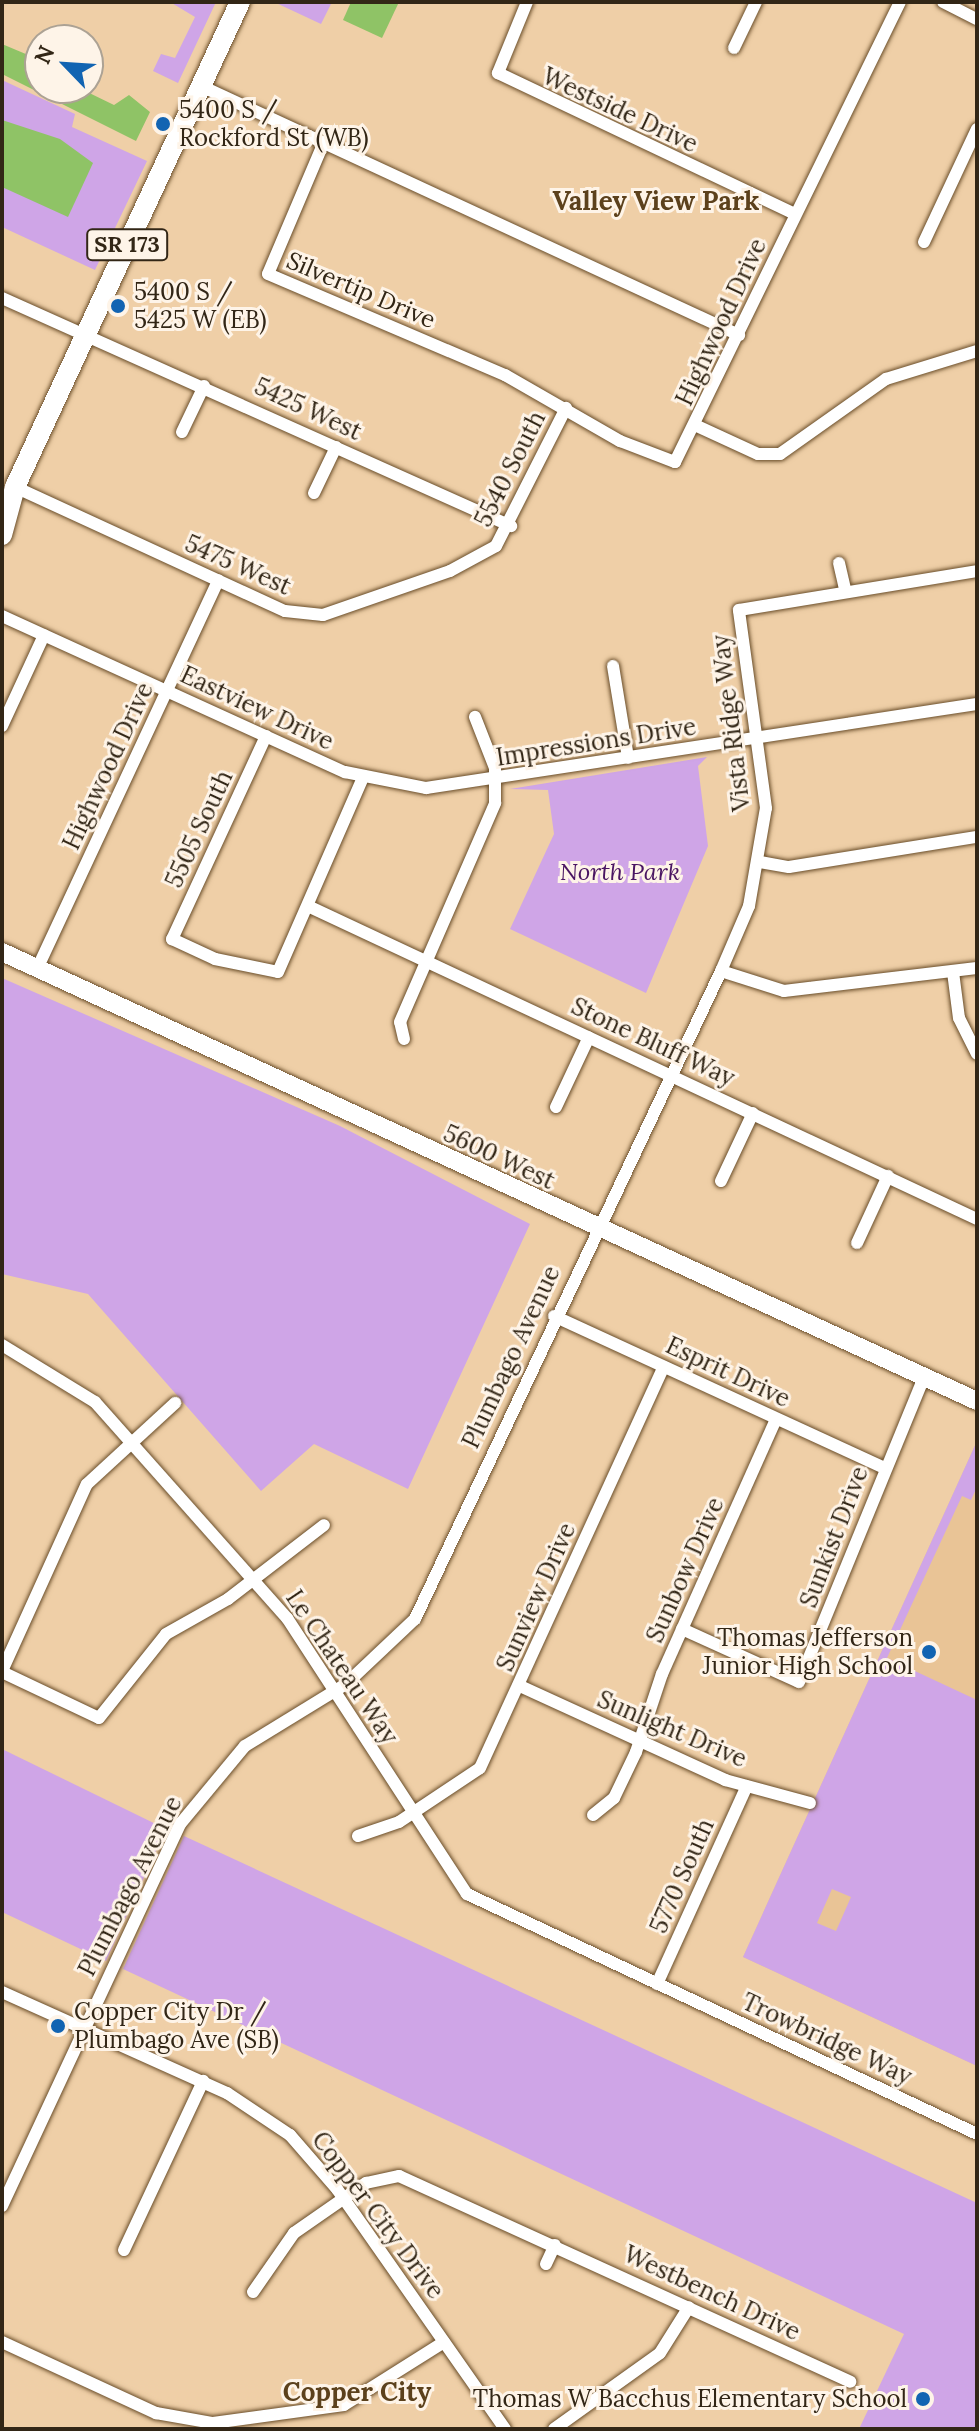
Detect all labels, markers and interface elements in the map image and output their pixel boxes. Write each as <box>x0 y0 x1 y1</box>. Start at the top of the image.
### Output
north arrow <box>24 24 104 104</box>
text: N <box>28 41 60 68</box>
street label: Westside Drive <box>538 61 702 159</box>
place label: 5400 S / Rockford St (WB) <box>179 96 369 152</box>
marker: 5400 S / Rockford St (WB) <box>154 115 172 133</box>
district label: Valley View Park <box>552 185 760 217</box>
road number: SR 173 <box>85 227 169 263</box>
street label: Highwood Drive <box>670 234 772 410</box>
street label: Silvertip Drive <box>282 246 440 334</box>
place label: 5400 S / 5425 W (EB) <box>134 278 267 334</box>
marker: 5400 S / 5425 W (EB) <box>109 297 127 315</box>
street label: 5425 West <box>250 372 366 446</box>
street label: 5540 South <box>469 406 551 532</box>
street label: 5475 West <box>181 529 295 601</box>
street label: Vista Ridge Way <box>706 633 756 813</box>
street label: Eastview Drive <box>176 660 338 756</box>
street label: Highwood Drive <box>57 678 159 854</box>
street label: Impressions Drive <box>494 712 698 772</box>
street label: 5505 South <box>159 766 239 892</box>
park label: North Park <box>560 858 680 886</box>
street label: Stone Bluff Way <box>567 992 739 1092</box>
street label: 5600 West <box>439 1119 559 1195</box>
street label: Plumbago Avenue <box>456 1261 566 1453</box>
street label: Esprit Drive <box>661 1331 795 1413</box>
street label: Sunkist Drive <box>794 1462 874 1612</box>
street label: Sunbow Drive <box>640 1493 730 1647</box>
street label: Sunview Drive <box>490 1518 582 1676</box>
street label: Le Chateau Way <box>280 1585 404 1749</box>
place label: Thomas Jefferson Junior High School <box>702 1624 913 1680</box>
marker: Thomas Jefferson Junior High School <box>920 1643 938 1661</box>
street label: Sunlight Drive <box>593 1685 751 1773</box>
street label: Plumbago Avenue <box>72 1791 188 1981</box>
street label: 5770 South <box>644 1814 720 1938</box>
street label: Trowbridge Way <box>738 1987 916 2091</box>
place label: Copper City Dr / Plumbago Ave (SB) <box>74 1998 279 2054</box>
marker: Copper City Dr / Plumbago Ave (SB) <box>49 2017 67 2035</box>
street label: Copper City Drive <box>306 2126 450 2304</box>
street label: Westbench Drive <box>619 2240 805 2346</box>
district label: Copper City <box>283 2376 431 2408</box>
place label: Thomas W Bacchus Elementary School <box>473 2385 907 2413</box>
marker: Thomas W Bacchus Elementary School <box>914 2390 932 2408</box>

